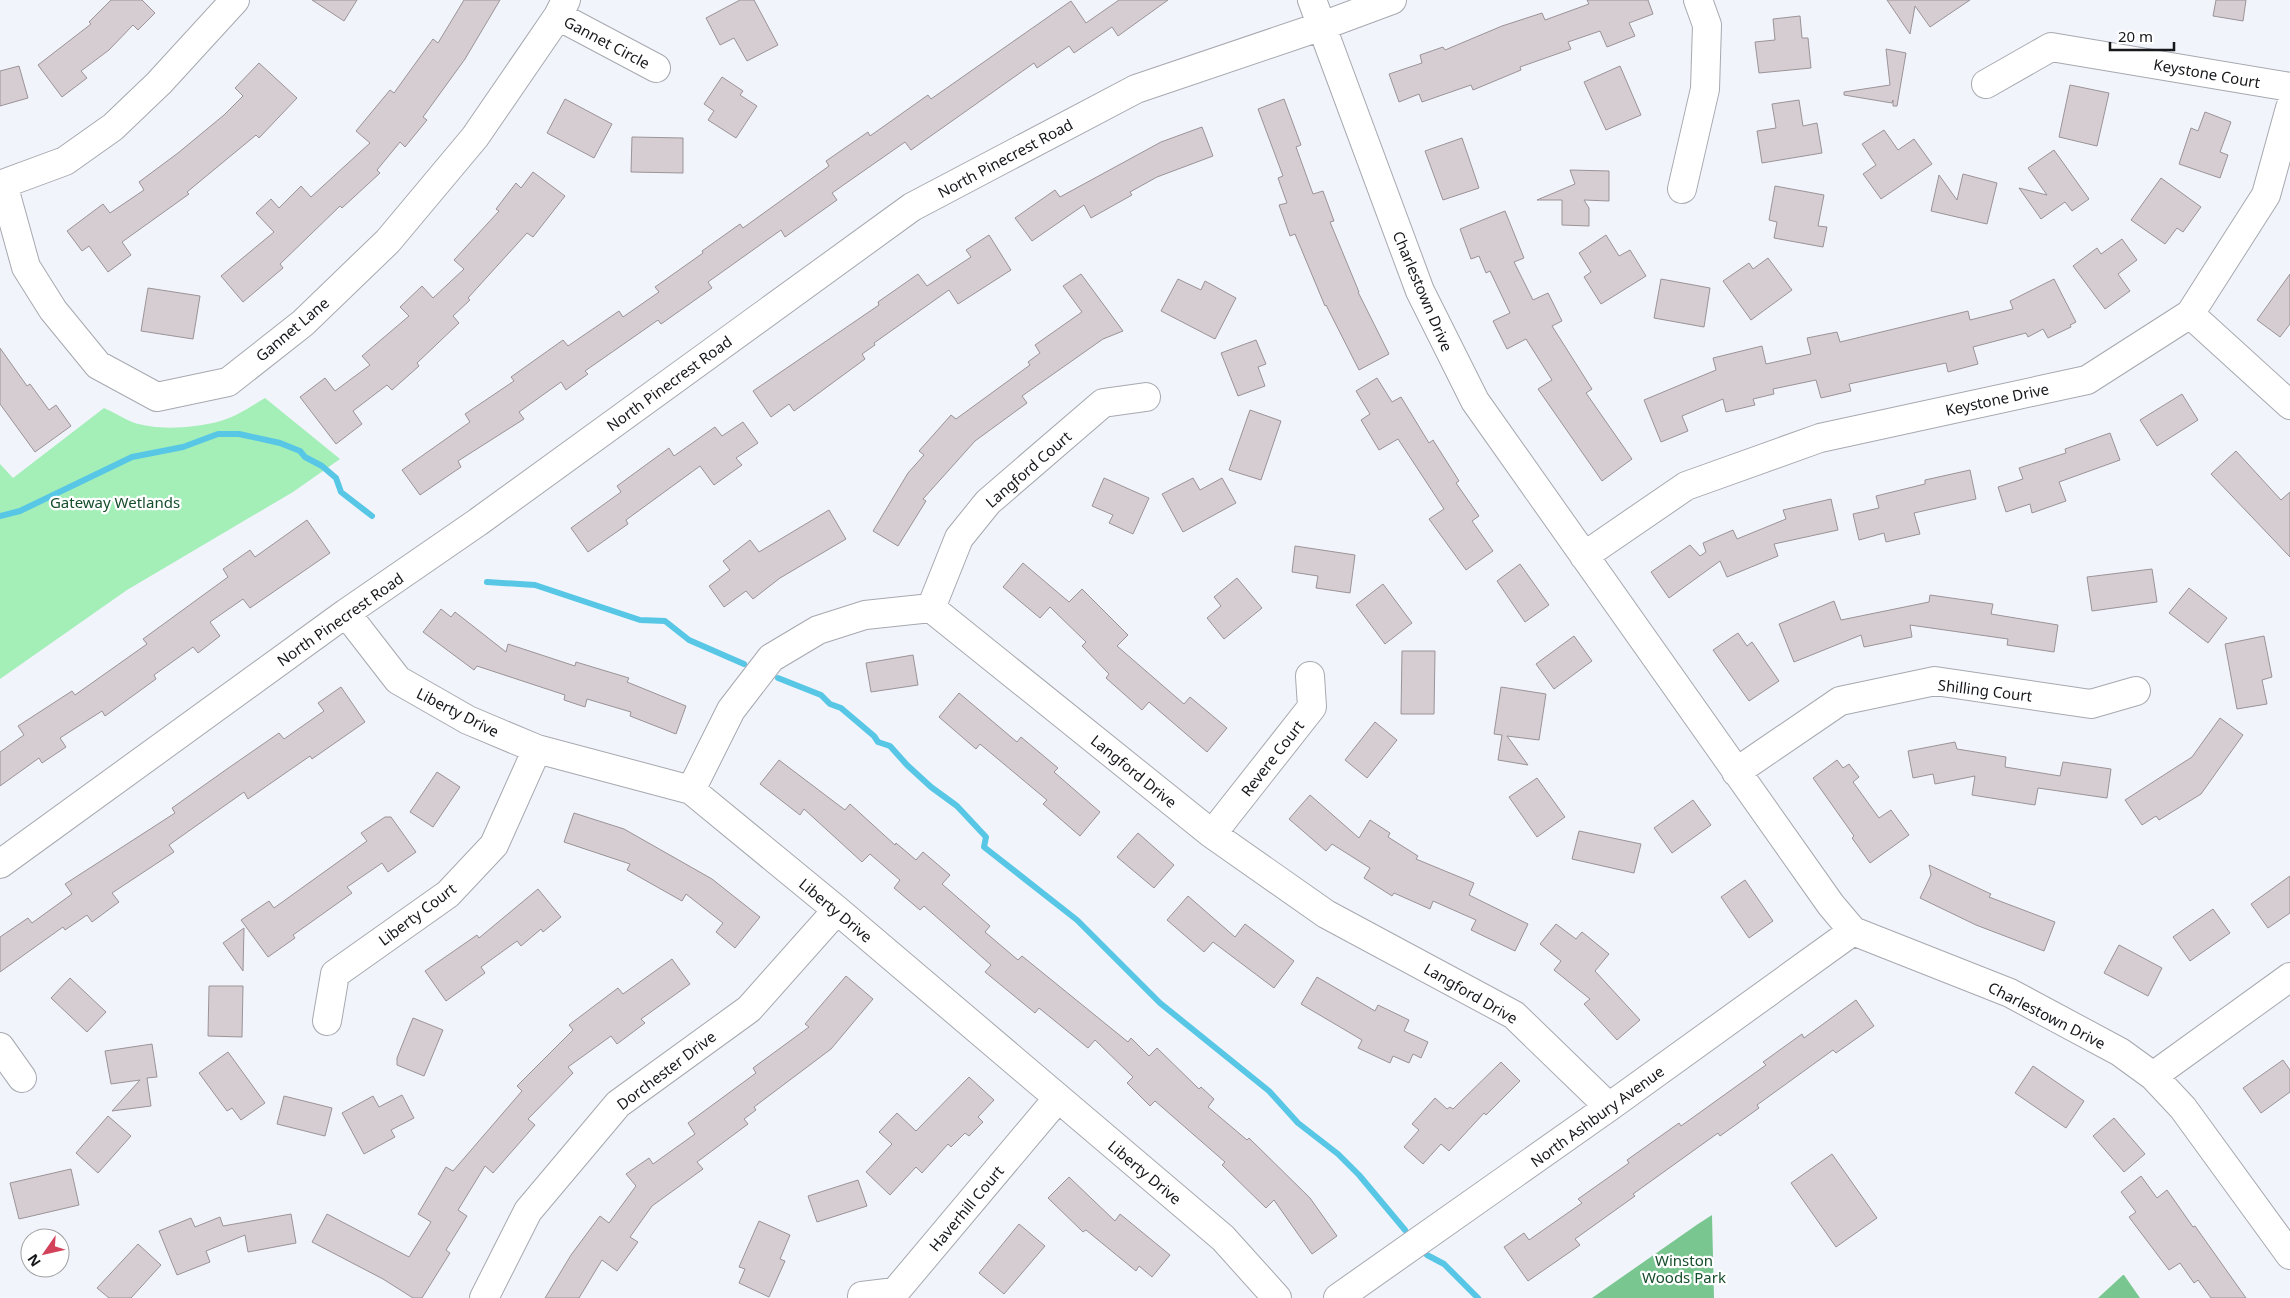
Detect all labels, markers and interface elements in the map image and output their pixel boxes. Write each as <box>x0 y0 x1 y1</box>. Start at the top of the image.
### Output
street label: Gannet Circle <box>561 11 653 73</box>
scale bar <box>2110 20 2174 52</box>
text: 20 m <box>2118 26 2153 46</box>
street label: Keystone Court <box>2152 54 2262 92</box>
street label: North Pinecrest Road <box>934 114 1076 202</box>
street label: Charlestown Drive <box>1389 228 1457 354</box>
street label: Gannet Lane <box>251 293 333 365</box>
street label: North Pinecrest Road <box>602 331 736 435</box>
street label: Keystone Drive <box>1943 378 2051 420</box>
street label: Langford Court <box>981 426 1076 512</box>
park label: Gateway Wetlands <box>50 492 180 512</box>
street label: North Pinecrest Road <box>273 568 407 670</box>
street label: Shilling Court <box>1937 674 2034 706</box>
street label: Liberty Drive <box>414 683 502 741</box>
street label: Revere Court <box>1236 715 1308 800</box>
street label: Langford Drive <box>1087 730 1181 812</box>
street label: Liberty Drive <box>795 874 877 946</box>
street label: Liberty Court <box>374 878 460 950</box>
street label: Langford Drive <box>1420 958 1522 1028</box>
street label: Charlestown Drive <box>1985 977 2109 1053</box>
street label: Dorchester Drive <box>612 1026 720 1114</box>
street label: North Ashbury Avenue <box>1526 1061 1668 1171</box>
street label: Liberty Drive <box>1104 1136 1186 1208</box>
street label: Haverhill Court <box>924 1161 1008 1255</box>
north arrow <box>20 1228 70 1278</box>
park label: Winston Woods Park <box>1642 1250 1726 1287</box>
text: N <box>23 1251 45 1271</box>

